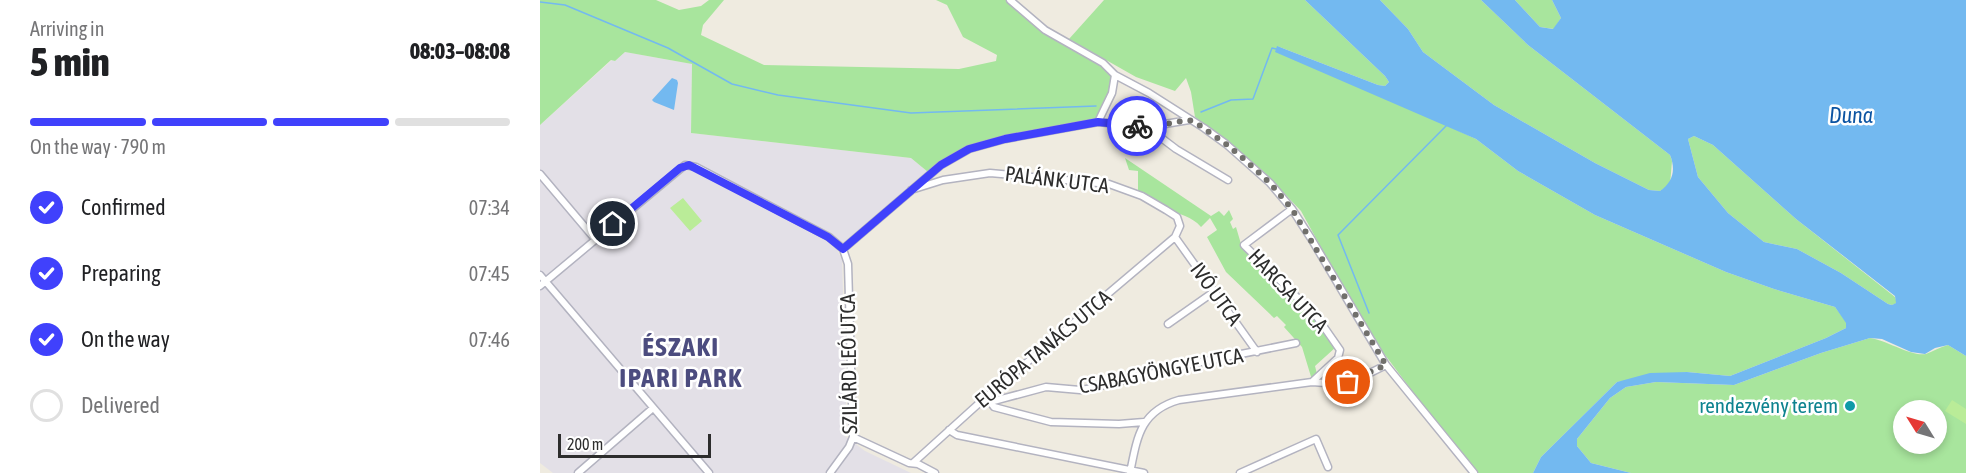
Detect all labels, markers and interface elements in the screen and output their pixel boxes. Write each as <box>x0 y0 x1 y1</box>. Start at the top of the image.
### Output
text: Arriving in <box>30 17 104 40</box>
text: 08:03–08:08 <box>410 38 510 64</box>
text: 5 min <box>30 40 110 84</box>
courier <box>1107 96 1167 156</box>
water label: Duna <box>1829 102 1873 128</box>
icon: bike <box>1121 110 1154 143</box>
text: On the way · 790 m <box>30 135 166 158</box>
street label: PALÁNK UTCA <box>1004 161 1111 197</box>
icon: check <box>30 191 63 224</box>
text: Confirmed <box>81 194 166 220</box>
text: 07:34 <box>469 196 510 219</box>
pin <box>587 198 638 249</box>
icon: home <box>596 207 629 240</box>
street label: HARCSA UTCA <box>1244 244 1334 337</box>
icon: check <box>30 257 63 290</box>
street label: IVÓ UTCA <box>1186 257 1248 330</box>
text: Preparing <box>81 260 161 286</box>
text: 07:45 <box>469 262 510 285</box>
street label: EURÓPA TANÁCS UTCA <box>970 284 1116 412</box>
street label: SZILÁRD LEÓ UTCA <box>835 293 861 434</box>
icon: check <box>30 323 63 356</box>
text: On the way <box>81 326 170 352</box>
text: 07:46 <box>469 328 510 351</box>
district label: ÉSZAKI IPARI PARK <box>619 331 743 393</box>
street label: CSABAGYÖNGYE UTCA <box>1077 342 1246 398</box>
pin <box>1322 356 1373 407</box>
icon: bag <box>1331 365 1364 398</box>
text: Delivered <box>81 392 160 418</box>
place label: rendezvény terem <box>1699 393 1838 417</box>
marker: rendezvény terem <box>1843 399 1857 413</box>
north arrow <box>1893 400 1947 454</box>
map controls <box>1893 400 1947 454</box>
scale bar <box>558 431 711 458</box>
text: 200 m <box>567 435 603 453</box>

